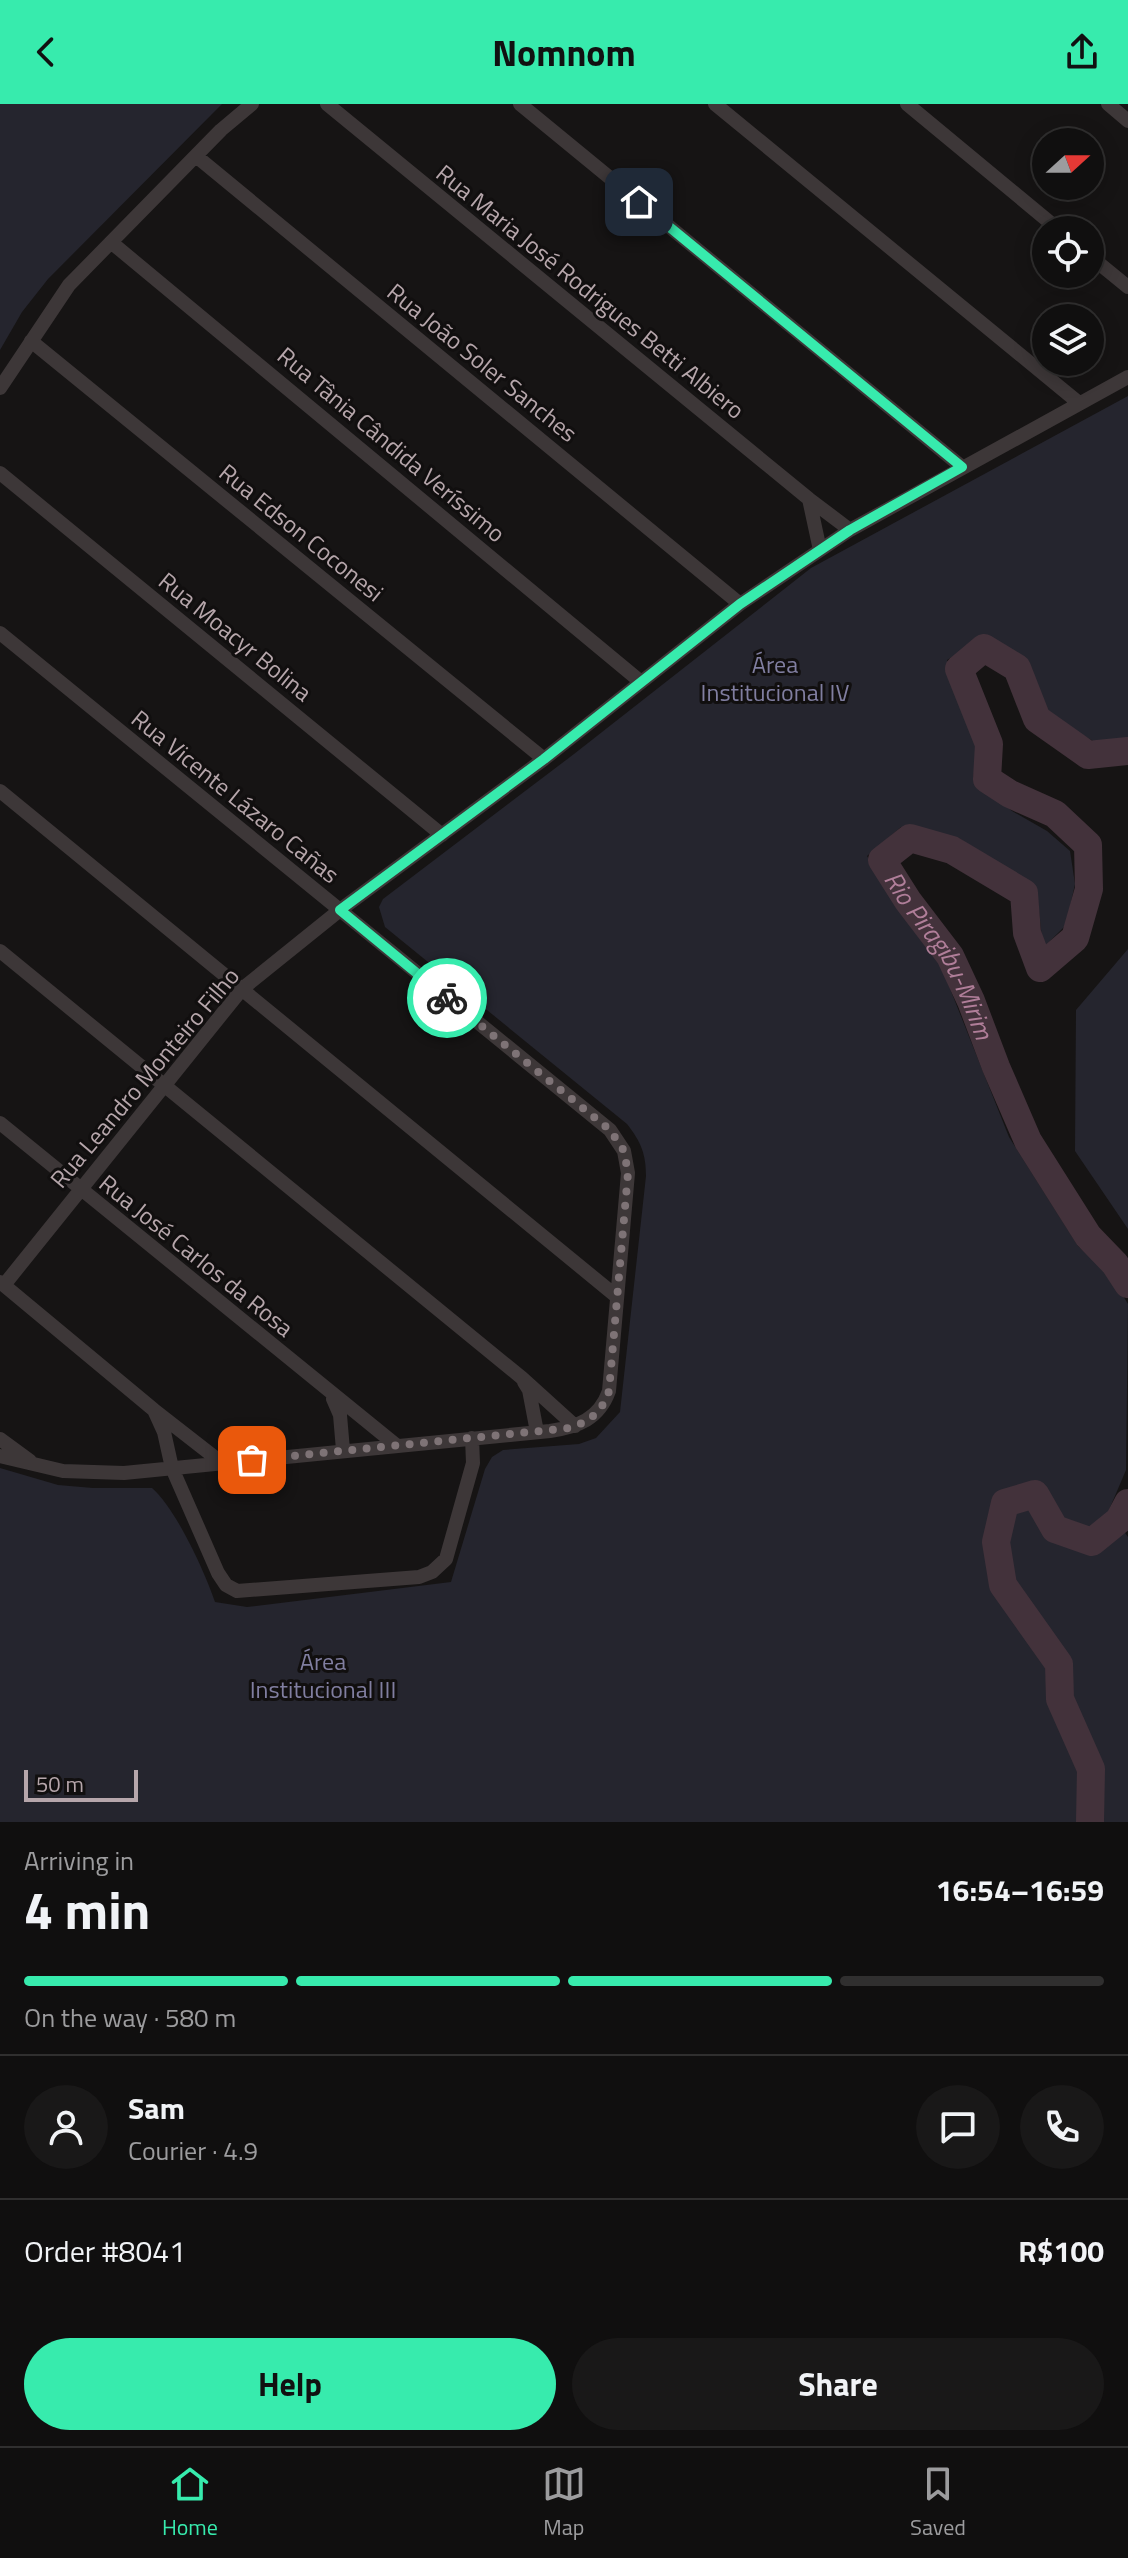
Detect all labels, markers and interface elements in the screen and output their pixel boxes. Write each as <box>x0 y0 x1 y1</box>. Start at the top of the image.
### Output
text: Nomnom <box>492 25 636 80</box>
icon: back <box>24 30 68 74</box>
icon: share <box>1060 30 1104 74</box>
north arrow <box>1032 128 1104 200</box>
map controls <box>1032 128 1104 376</box>
street label: Rua Maria José Rodrigues Betti Albiero <box>429 155 753 427</box>
pin <box>605 168 673 236</box>
icon: home <box>617 180 661 224</box>
button: locate <box>1032 216 1104 288</box>
street label: Rua João Soler Sanches <box>380 274 586 450</box>
button: layers <box>1032 304 1104 376</box>
street label: Rua Tânia Cândida Veríssimo <box>270 338 513 551</box>
street label: Rua Edson Coconesi <box>212 455 392 610</box>
street label: Rua Moacyr Bolina <box>151 563 320 709</box>
park label: Área Institucional IV <box>701 646 849 710</box>
street label: Rua Vicente Lázaro Cañas <box>124 701 347 892</box>
water label: Rio Piragibu-Mirim <box>875 863 1004 1046</box>
courier <box>407 958 487 1038</box>
street label: Rua Leandro Monteiro Filho <box>41 959 247 1195</box>
icon: bike <box>425 976 469 1020</box>
street label: Rua José Carlos da Rosa <box>92 1165 302 1345</box>
pin <box>218 1426 286 1494</box>
icon: bag <box>230 1438 274 1482</box>
park label: Área Institucional III <box>250 1643 396 1707</box>
scale bar <box>24 1766 138 1802</box>
text: 50 m <box>36 1767 84 1801</box>
text: Arriving in <box>24 1841 134 1880</box>
text: 16:54–16:59 <box>936 1867 1104 1913</box>
text: 4 min <box>24 1870 150 1949</box>
text: On the way · 580 m <box>24 1998 236 2037</box>
button: person <box>24 2085 108 2169</box>
text: Sam <box>128 2085 185 2131</box>
button: chat <box>916 2085 1000 2169</box>
button: phone <box>1020 2085 1104 2169</box>
text: Courier · 4.9 <box>128 2131 258 2170</box>
text: Order #8041 <box>24 2228 186 2274</box>
text: R$100 <box>1018 2228 1104 2274</box>
button: Help <box>24 2338 556 2430</box>
button: Share <box>572 2338 1104 2430</box>
tab: Home <box>162 2462 218 2544</box>
tab: Map <box>542 2462 586 2544</box>
tab: Saved <box>910 2462 966 2544</box>

